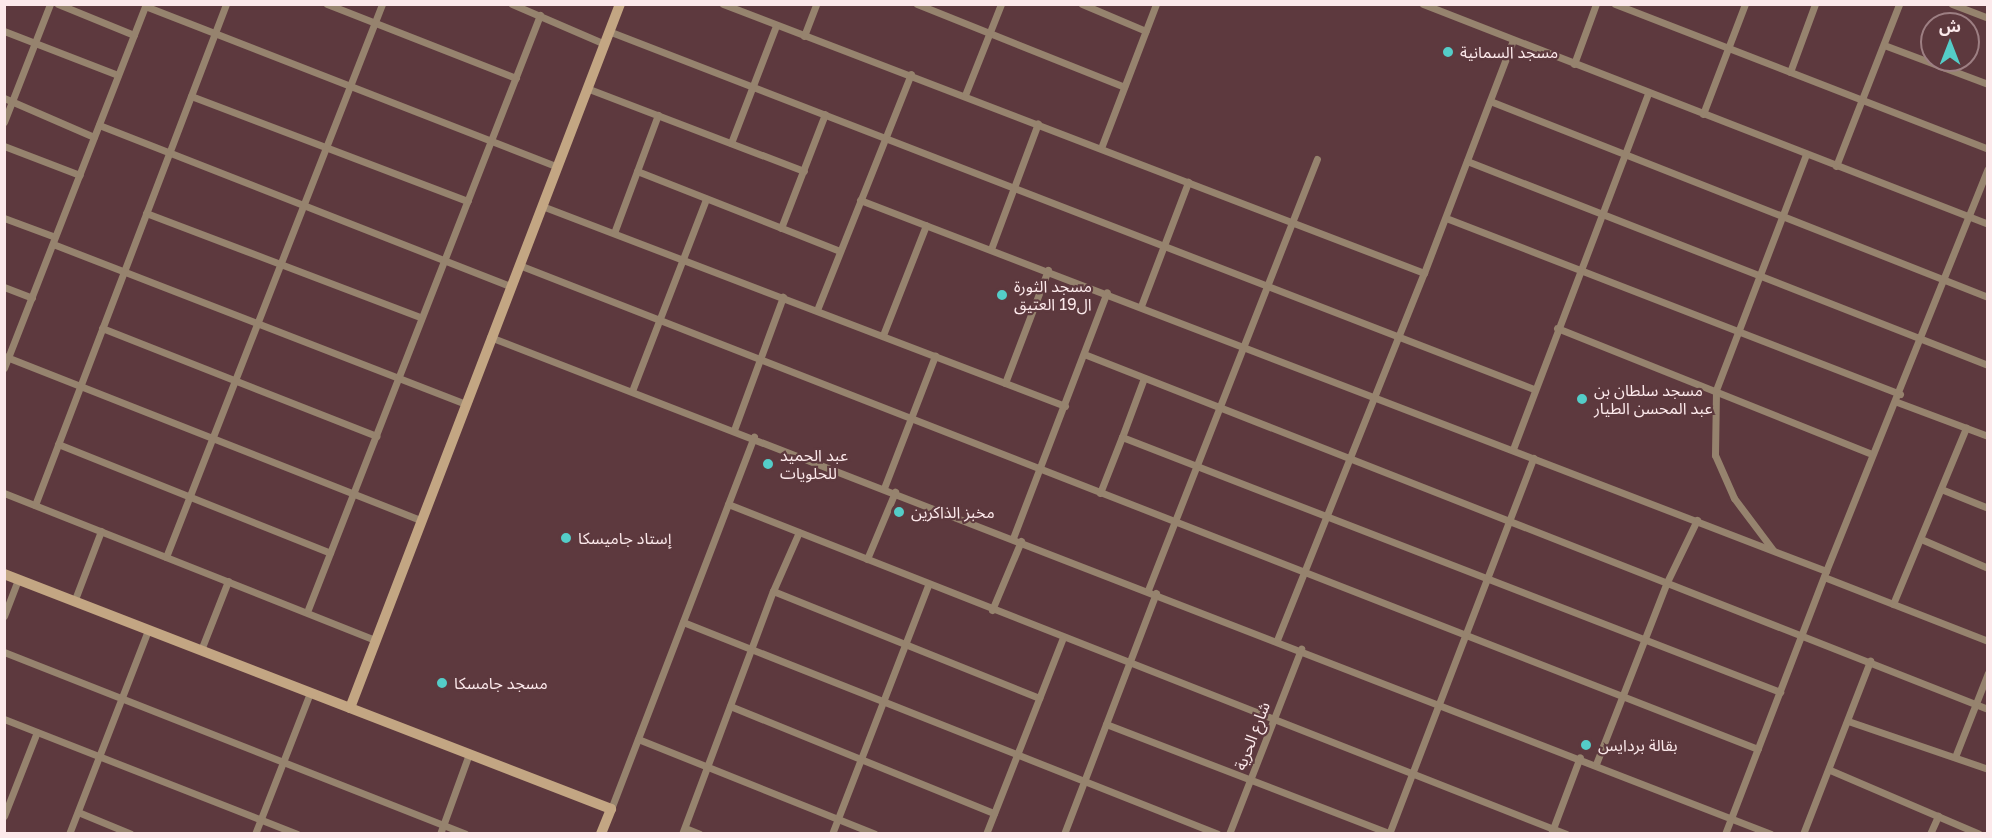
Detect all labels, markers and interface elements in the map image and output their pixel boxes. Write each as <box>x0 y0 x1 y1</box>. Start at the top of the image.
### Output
north arrow <box>1920 12 1980 72</box>
text: ش <box>1939 16 1961 36</box>
place label: مسجد السمانية <box>1460 42 1558 62</box>
marker: مسجد السمانية <box>1441 45 1455 59</box>
place label: مسجد الثورة ال19 العتيق <box>1014 276 1092 314</box>
marker: مسجد الثورة ال19 العتيق <box>995 288 1009 302</box>
place label: مسجد سلطان بن عبد المحسن الطيار <box>1594 380 1713 418</box>
marker: مسجد سلطان بن عبد المحسن الطيار <box>1575 392 1589 406</box>
place label: عبد الحميد للحلويات <box>780 445 848 483</box>
marker: عبد الحميد للحلويات <box>761 457 775 471</box>
place label: مخبز الذاكرين <box>911 502 995 522</box>
marker: مخبز الذاكرين <box>892 505 906 519</box>
place label: إستاد جاميسكا <box>578 528 671 548</box>
marker: إستاد جاميسكا <box>559 531 573 545</box>
place label: مسجد جامسكا <box>454 673 548 693</box>
marker: مسجد جامسكا <box>435 676 449 690</box>
street label: شارع الحرية <box>1230 699 1274 773</box>
place label: بقالة بردايس <box>1598 735 1678 755</box>
marker: بقالة بردايس <box>1579 738 1593 752</box>

